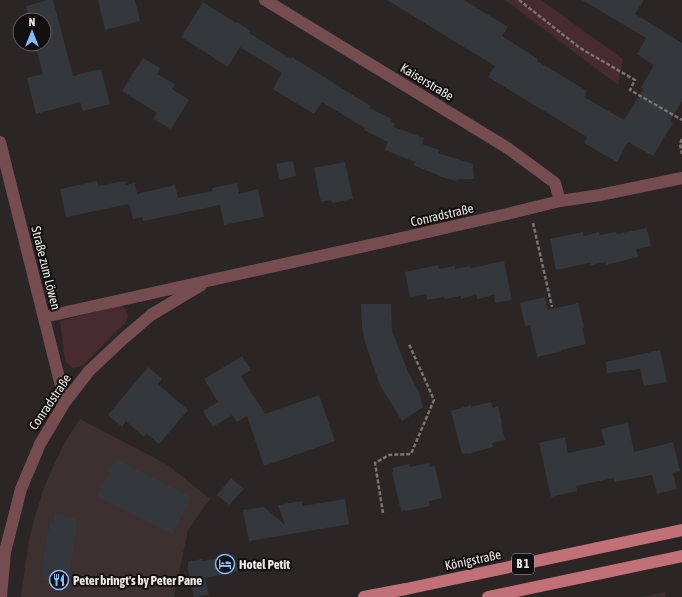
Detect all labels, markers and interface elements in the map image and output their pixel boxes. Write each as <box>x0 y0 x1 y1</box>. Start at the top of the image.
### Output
north arrow <box>12 12 52 52</box>
text: N <box>29 16 35 28</box>
street label: Kaiserstraße <box>398 60 456 104</box>
street label: Conradstraße <box>409 200 475 230</box>
street label: Straße zum Löwen <box>28 225 64 311</box>
street label: Conradstraße <box>26 371 74 433</box>
street label: Königstraße <box>444 547 503 573</box>
hotel icon: Hotel Petit <box>214 553 236 575</box>
road number: B 1 <box>512 554 534 574</box>
place label: Hotel Petit <box>239 557 290 572</box>
restaurant icon: Peter bringt's by Peter Pane <box>48 569 70 591</box>
place label: Peter bringt's by Peter Pane <box>73 573 202 588</box>

